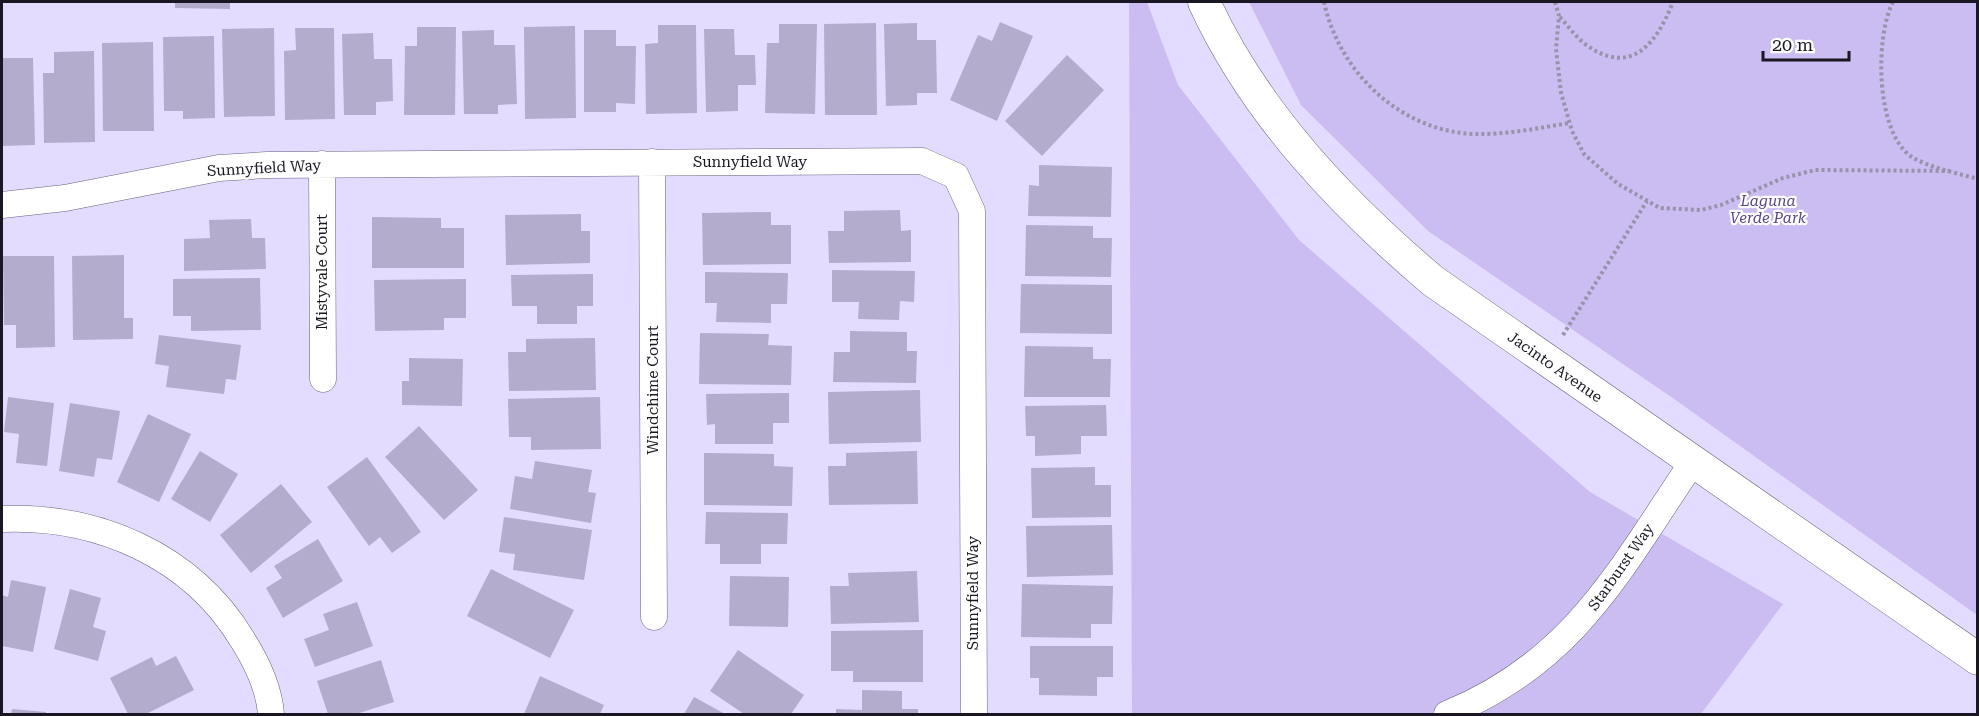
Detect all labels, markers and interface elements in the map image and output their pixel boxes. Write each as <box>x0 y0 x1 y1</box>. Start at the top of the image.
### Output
scale bar <box>1763 24 1848 62</box>
text: 20 m <box>1772 34 1813 55</box>
street label: Sunnyfield Way <box>693 153 807 171</box>
street label: Sunnyfield Way <box>206 156 322 180</box>
park label: Laguna Verde Park <box>1730 192 1807 227</box>
street label: Mistyvale Court <box>313 214 331 330</box>
street label: Windchime Court <box>644 325 662 455</box>
street label: Jacinto Avenue <box>1504 328 1606 406</box>
street label: Starburst Way <box>1584 520 1658 614</box>
street label: Sunnyfield Way <box>964 536 982 650</box>

